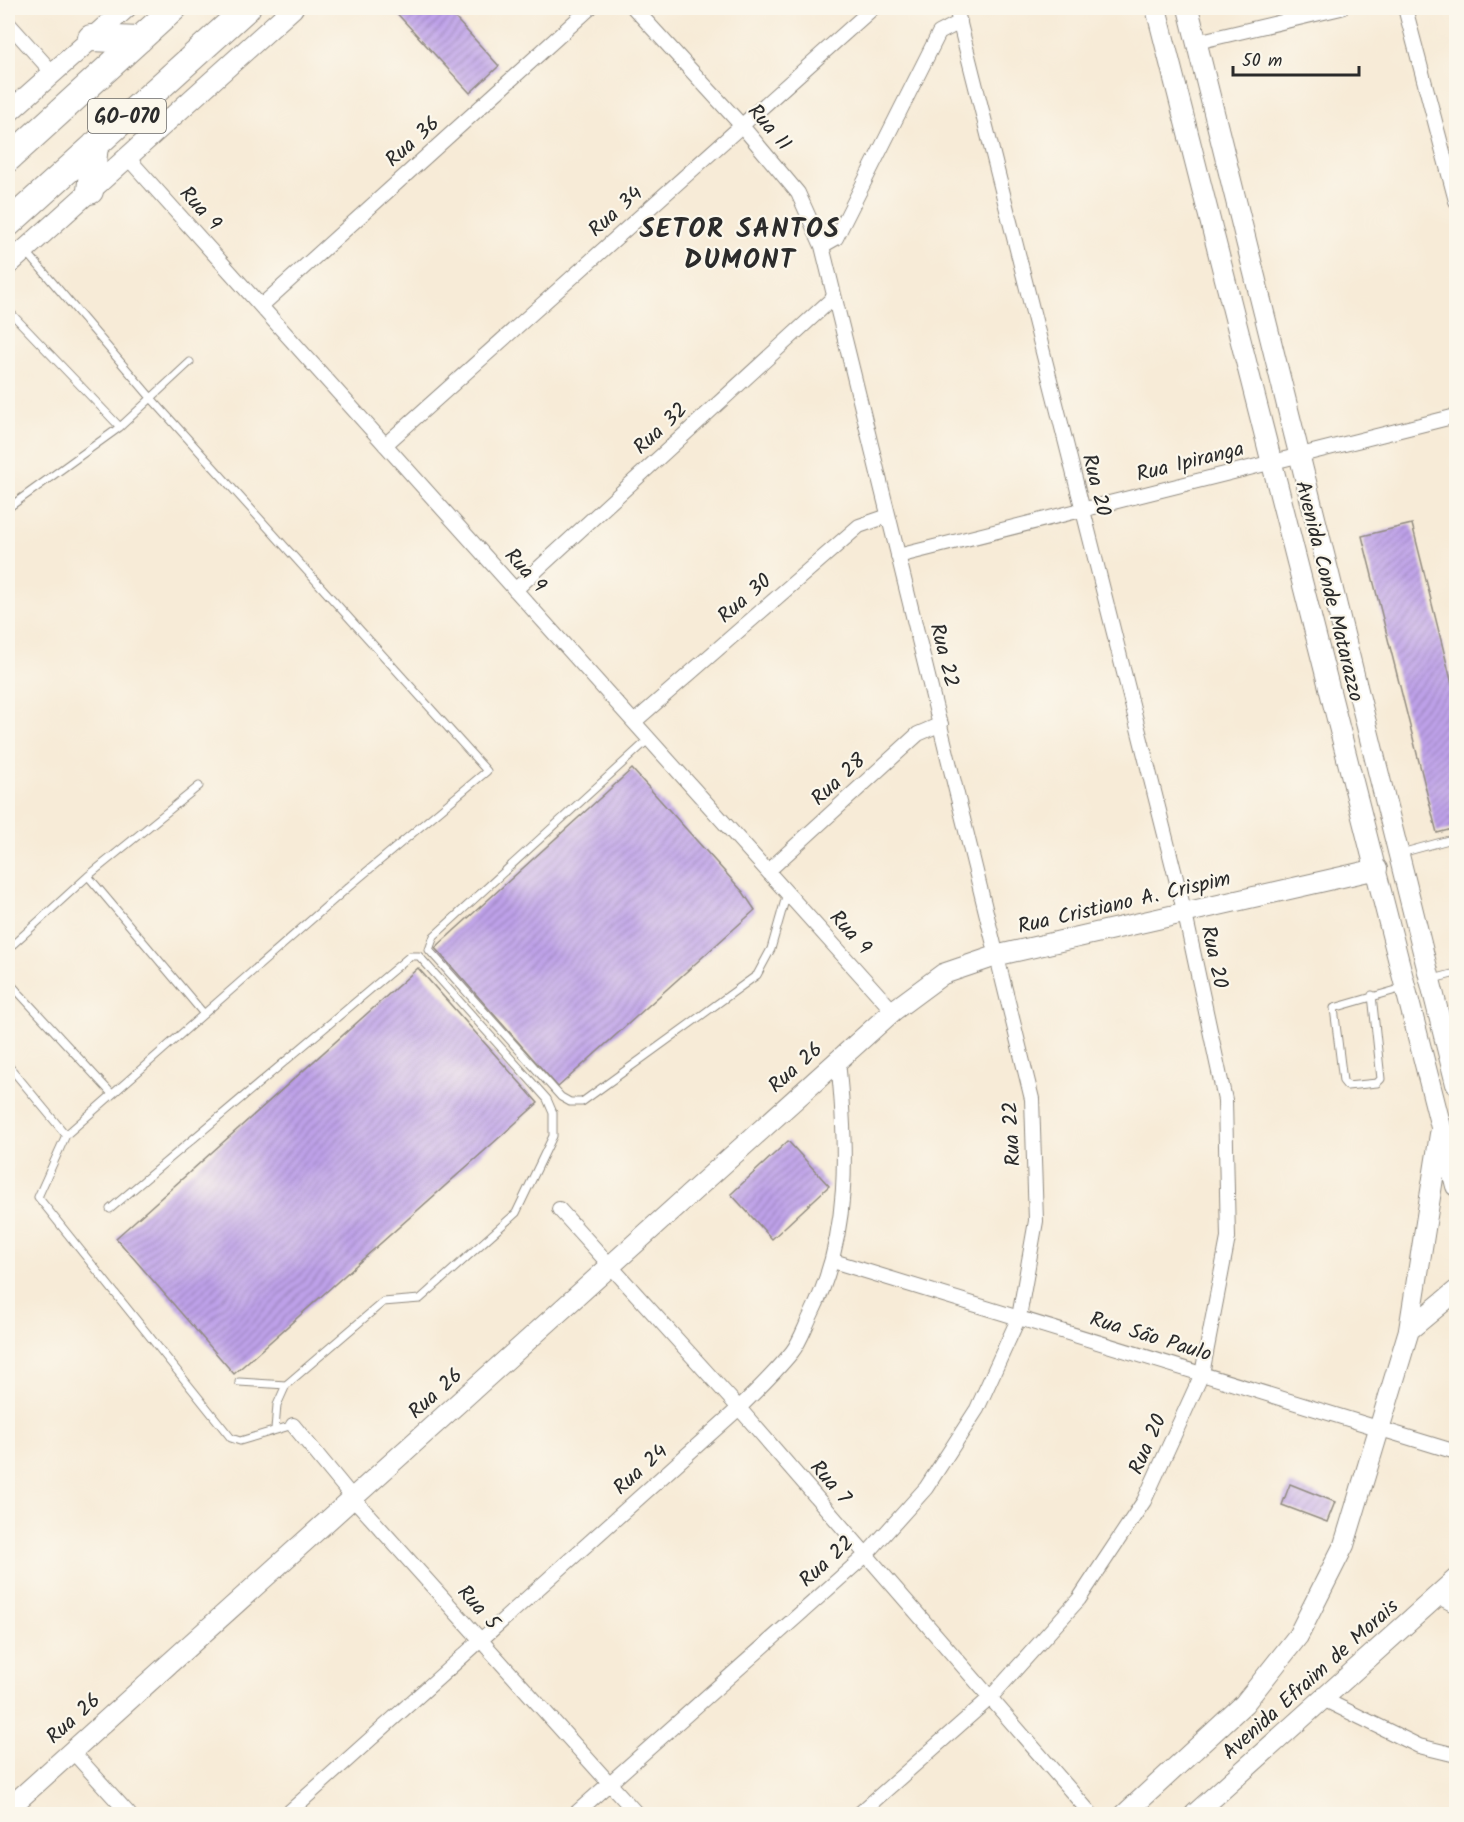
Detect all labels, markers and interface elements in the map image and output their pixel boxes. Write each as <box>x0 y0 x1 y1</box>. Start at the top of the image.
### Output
scale bar <box>1233 39 1359 77</box>
text: 50 m <box>1242 47 1282 76</box>
street label: Rua 11 <box>739 97 799 159</box>
road number: GO-070 <box>88 99 166 133</box>
street label: Rua 36 <box>378 108 448 176</box>
street label: Rua 34 <box>581 178 651 246</box>
street label: Rua 9 <box>171 179 229 239</box>
district label: SETOR SANTOS DUMONT <box>639 208 841 282</box>
street label: Rua 32 <box>626 395 696 463</box>
street label: Rua Ipiranga <box>1133 433 1248 492</box>
street label: Rua 20 <box>1072 451 1119 520</box>
street label: Avenida Conde Matarazzo <box>1285 477 1372 705</box>
street label: Rua 9 <box>496 541 554 601</box>
street label: Rua 30 <box>710 566 780 632</box>
street label: Rua 22 <box>920 620 967 691</box>
street label: Rua 28 <box>804 745 874 814</box>
street label: Rua Cristiano A. Crispim <box>1015 863 1234 944</box>
street label: Rua 9 <box>821 903 879 963</box>
street label: Rua 20 <box>1191 923 1236 992</box>
street label: Rua 26 <box>761 1034 831 1102</box>
street label: Rua 22 <box>994 1101 1031 1167</box>
street label: Rua São Paulo <box>1086 1303 1215 1372</box>
street label: Rua 26 <box>401 1360 471 1428</box>
street label: Rua 20 <box>1120 1409 1176 1480</box>
street label: Rua 24 <box>606 1436 676 1504</box>
street label: Rua 7 <box>801 1453 860 1514</box>
street label: Rua 22 <box>792 1528 862 1596</box>
street label: Rua 5 <box>448 1578 509 1640</box>
street label: Avenida Efraim de Morais <box>1215 1591 1407 1769</box>
street label: Rua 26 <box>39 1685 109 1753</box>

